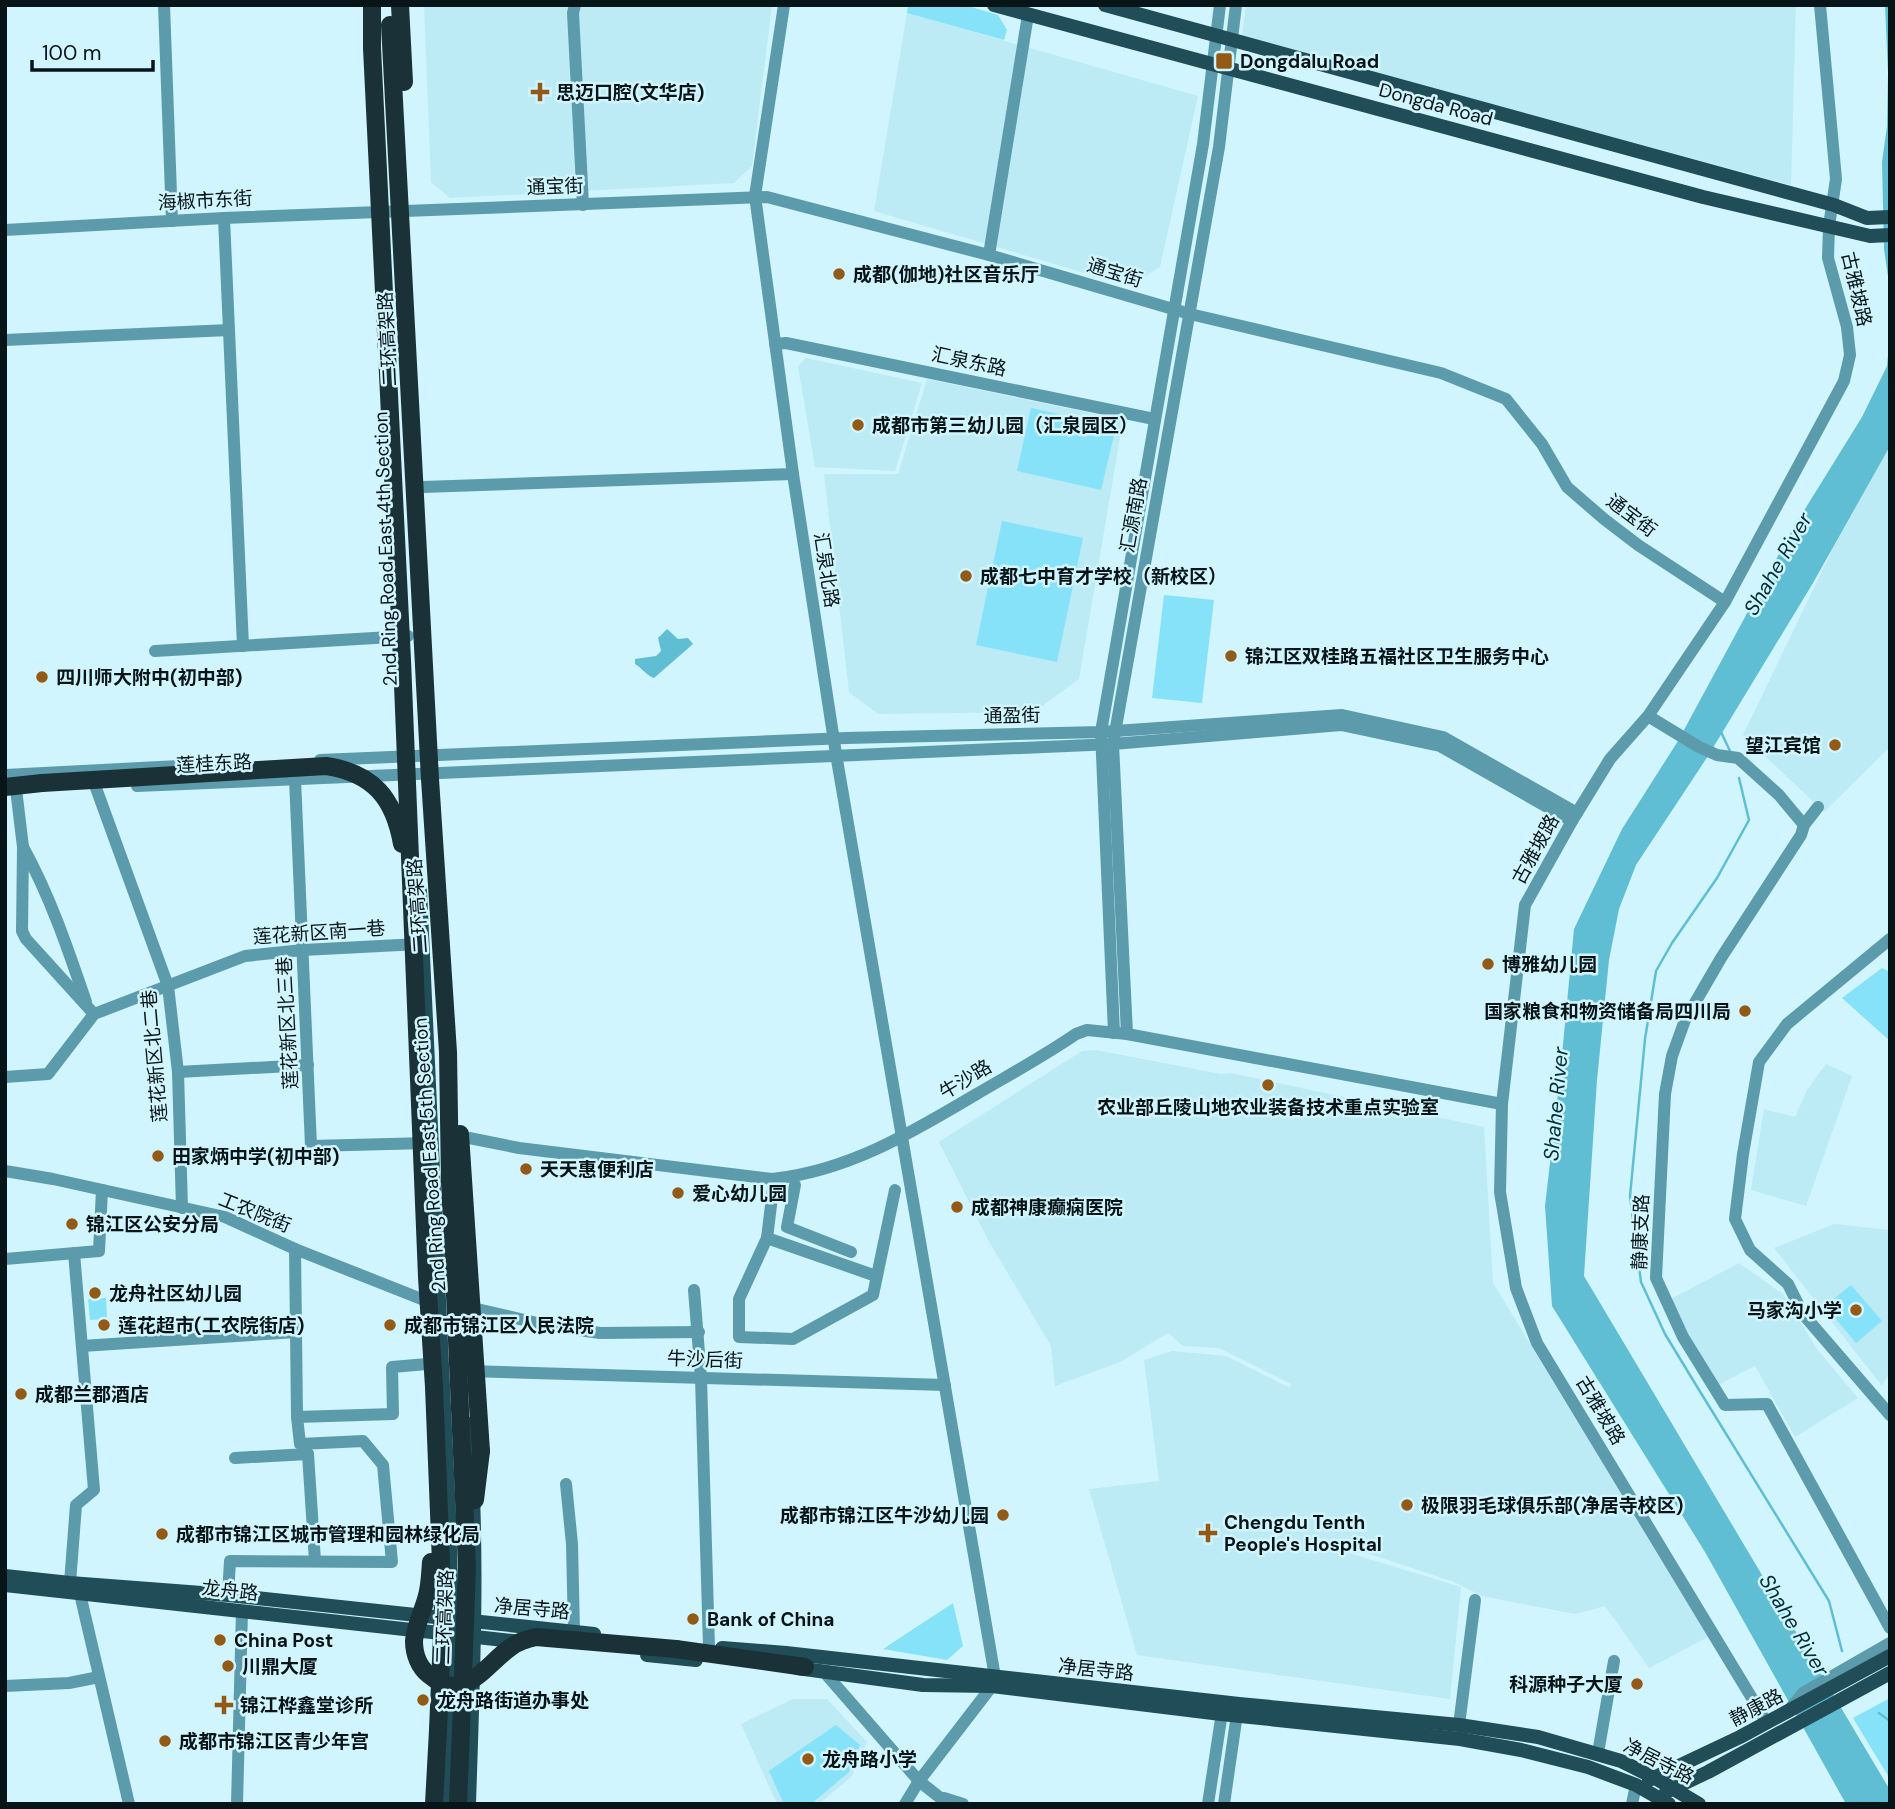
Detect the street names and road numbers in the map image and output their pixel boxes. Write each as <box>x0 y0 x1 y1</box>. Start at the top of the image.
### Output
street label: Dongda Road <box>1376 77 1496 132</box>
street label: 通宝街 <box>526 173 584 200</box>
street label: 海椒市东街 <box>157 186 253 215</box>
street label: 古雅坡路 <box>1836 249 1877 329</box>
street label: 通宝街 <box>1084 252 1146 293</box>
street label: 二环高架路 <box>373 291 402 387</box>
street label: 汇泉东路 <box>929 341 1009 382</box>
street label: 2nd Ring Road East 4th Section <box>368 411 403 687</box>
street label: 汇源南路 <box>1115 475 1152 555</box>
street label: 通宝街 <box>1601 488 1662 543</box>
street label: 汇泉北路 <box>808 531 845 610</box>
street label: 通盈街 <box>983 703 1041 728</box>
street label: 莲桂东路 <box>175 749 253 778</box>
street label: 古雅坡路 <box>1506 810 1565 889</box>
street label: 二环高架路 <box>402 858 433 954</box>
street label: 莲花新区南一巷 <box>252 915 386 950</box>
street label: 莲花新区北三巷 <box>272 956 303 1090</box>
street label: 莲花新区北二巷 <box>136 989 173 1123</box>
street label: 2nd Ring Road East 5th Section <box>407 1017 452 1293</box>
street label: 牛沙路 <box>934 1054 996 1105</box>
street label: 工农院街 <box>215 1187 295 1238</box>
street label: 静康支路 <box>1627 1194 1654 1270</box>
street label: 牛沙后街 <box>667 1346 743 1373</box>
street label: 古雅坡路 <box>1570 1371 1631 1449</box>
street label: 二环高架路 <box>430 1569 459 1665</box>
street label: 龙舟路 <box>200 1575 260 1606</box>
street label: 净居寺路 <box>493 1593 571 1624</box>
street label: 净居寺路 <box>1057 1653 1135 1686</box>
street label: 静康路 <box>1725 1683 1787 1732</box>
street label: 净居寺路 <box>1619 1733 1698 1790</box>

